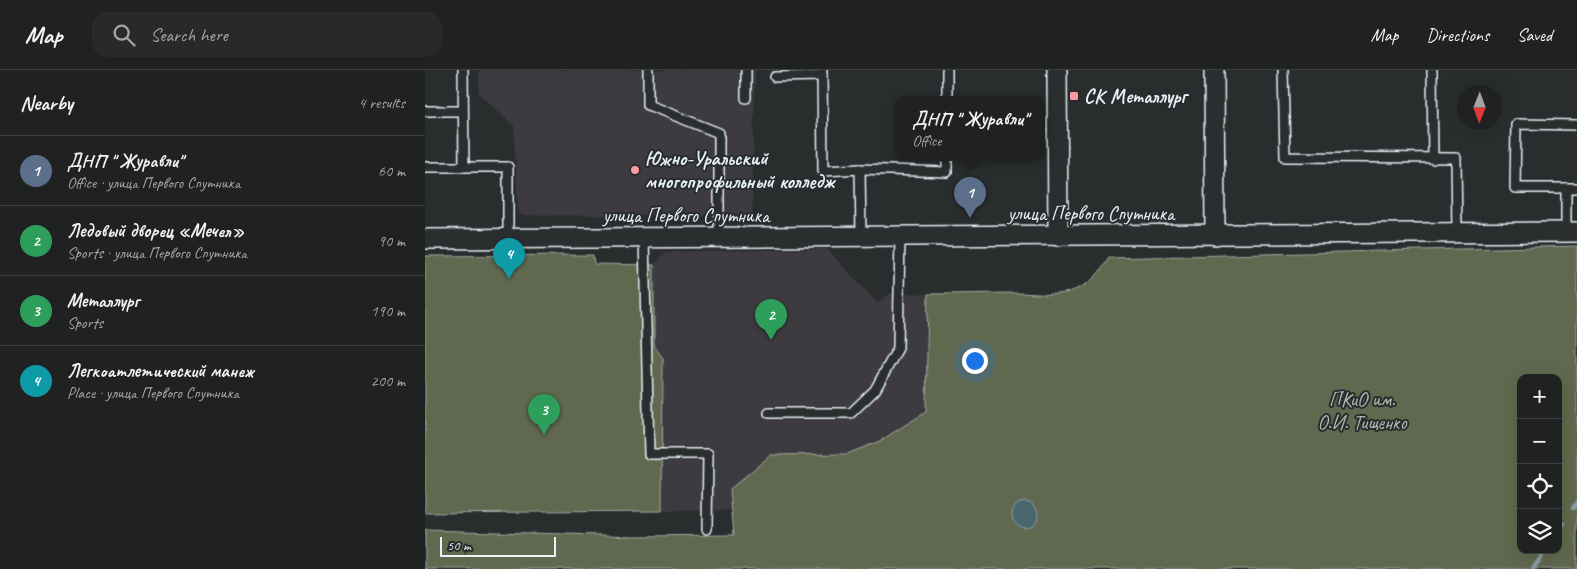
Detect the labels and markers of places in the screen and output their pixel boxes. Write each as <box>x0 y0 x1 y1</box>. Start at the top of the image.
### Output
place label: СК Металлург <box>1084 84 1189 109</box>
marker: СК Металлург <box>1068 90 1080 102</box>
place label: Южно-Уральский многопрофильный колледж <box>645 146 836 194</box>
marker: Южно-Уральский многопрофильный колледж <box>629 164 641 176</box>
pin: 1 <box>954 177 986 218</box>
pin: 4 <box>493 238 525 279</box>
pin: 2 <box>755 299 787 340</box>
pin: 3 <box>528 394 560 435</box>

